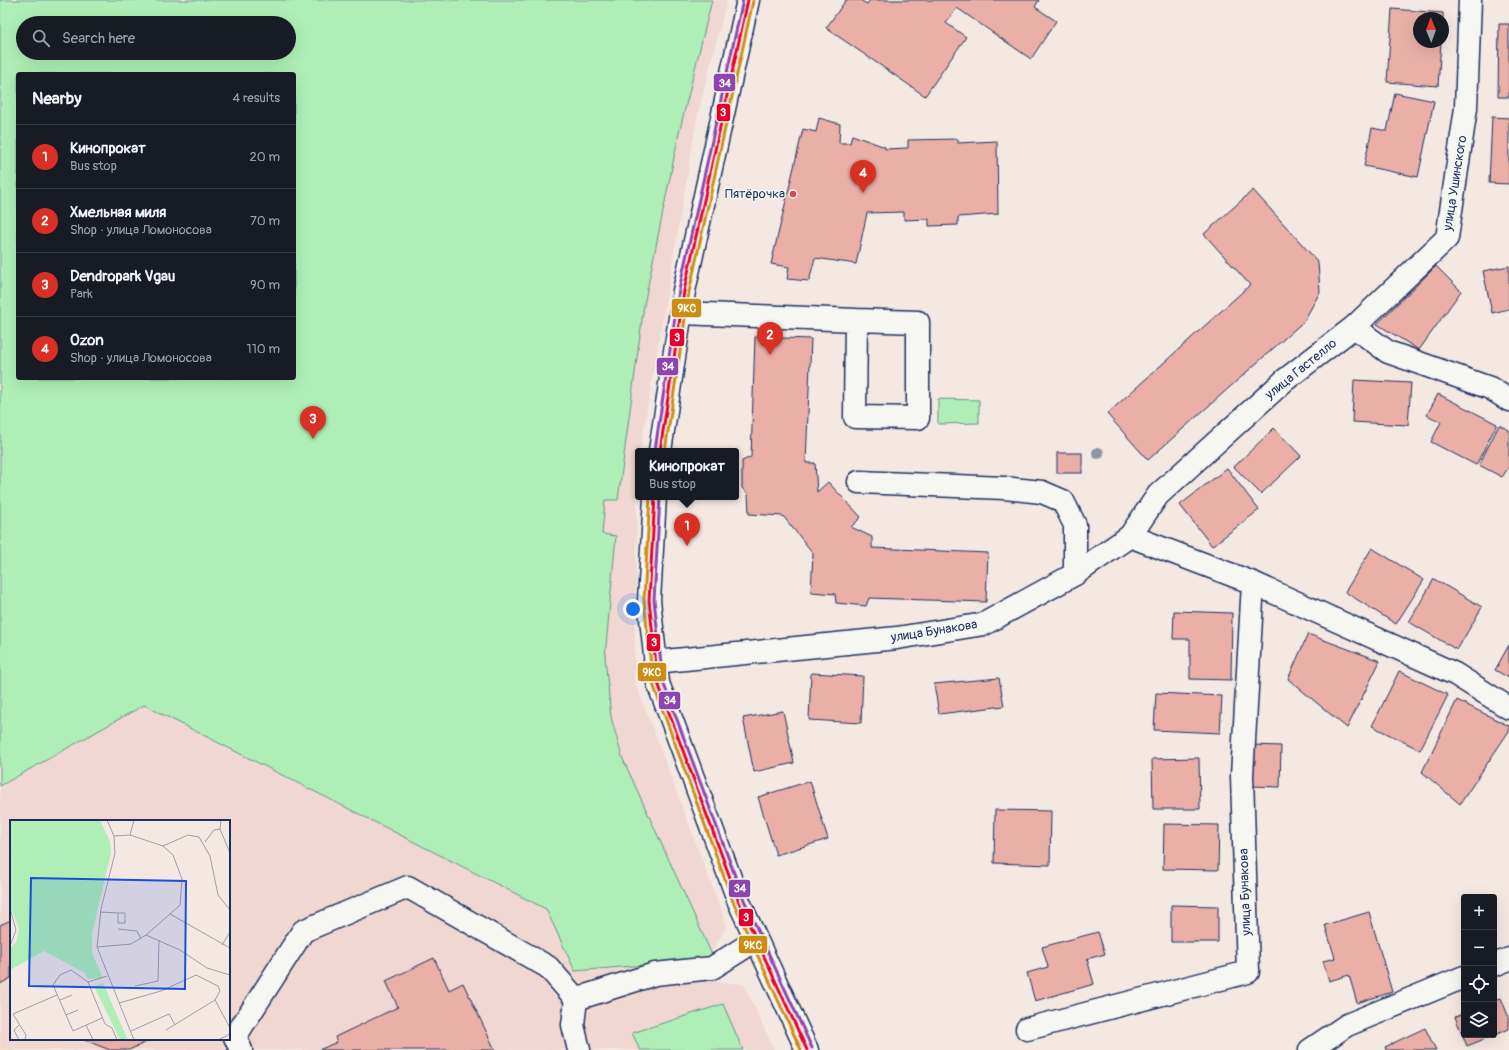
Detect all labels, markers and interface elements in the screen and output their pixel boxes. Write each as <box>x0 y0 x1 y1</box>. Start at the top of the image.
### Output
north arrow <box>1413 12 1449 48</box>
search box <box>16 16 296 60</box>
icon: search <box>30 27 52 49</box>
text: Search here <box>62 29 135 48</box>
line badge: 34 <box>713 73 736 92</box>
text: 34 <box>719 77 732 90</box>
text: Nearby <box>32 88 81 109</box>
text: 4 results <box>233 90 280 106</box>
line badge: 3 <box>716 103 731 122</box>
text: 3 <box>720 106 726 119</box>
street label: улица Ушинского <box>1439 134 1470 233</box>
text: Кинопрокат <box>70 139 146 158</box>
text: 1 <box>42 149 48 165</box>
text: 20 m <box>249 149 280 165</box>
text: Bus stop <box>70 158 117 174</box>
pin: 4 <box>850 160 876 193</box>
place label: Пятёрочка <box>725 186 785 202</box>
marker: Пятёрочка <box>788 189 798 199</box>
text: Хмельная миля <box>70 203 166 222</box>
text: 2 <box>41 213 49 229</box>
text: 70 m <box>250 213 280 229</box>
text: Shop · улица Ломоносова <box>70 222 212 238</box>
text: Dendropark Vgau <box>70 267 175 286</box>
text: 3 <box>41 277 49 293</box>
text: 90 m <box>250 277 280 293</box>
text: Park <box>70 286 93 302</box>
line badge: 9КС <box>671 298 702 318</box>
text: 9КС <box>678 302 697 315</box>
pin: 2 <box>757 322 783 355</box>
line badge: 3 <box>669 328 685 347</box>
text: Ozon <box>70 331 104 350</box>
text: 3 <box>674 331 680 344</box>
street label: улица Гастелло <box>1261 335 1340 403</box>
text: 4 <box>41 341 49 357</box>
text: 110 m <box>247 341 280 357</box>
text: Shop · улица Ломоносова <box>70 350 212 366</box>
line badge: 34 <box>656 357 679 376</box>
text: 34 <box>662 360 675 373</box>
pin: 3 <box>300 406 326 439</box>
popup <box>635 448 739 500</box>
text: Кинопрокат <box>649 457 725 476</box>
text: Bus stop <box>649 476 696 492</box>
pin: 1 <box>674 513 700 546</box>
your location <box>623 599 643 619</box>
street label: улица Бунакова <box>889 616 978 646</box>
line badge: 3 <box>646 633 661 652</box>
text: 3 <box>651 636 657 649</box>
line badge: 9КС <box>637 662 667 682</box>
text: 9КС <box>643 666 662 679</box>
line badge: 34 <box>658 691 681 710</box>
text: 34 <box>664 694 677 707</box>
inset map <box>10 820 230 1040</box>
street label: улица Бунакова <box>1235 848 1255 937</box>
line badge: 34 <box>728 879 751 898</box>
text: 34 <box>734 882 747 895</box>
map controls <box>1461 894 1497 1038</box>
button: + <box>1461 894 1497 930</box>
line badge: 3 <box>738 908 754 927</box>
text: 3 <box>743 911 749 924</box>
button: − <box>1461 930 1497 966</box>
line badge: 9КС <box>738 935 768 954</box>
text: 9КС <box>744 939 763 952</box>
button: locate <box>1461 966 1497 1002</box>
button: layers <box>1461 1002 1497 1038</box>

